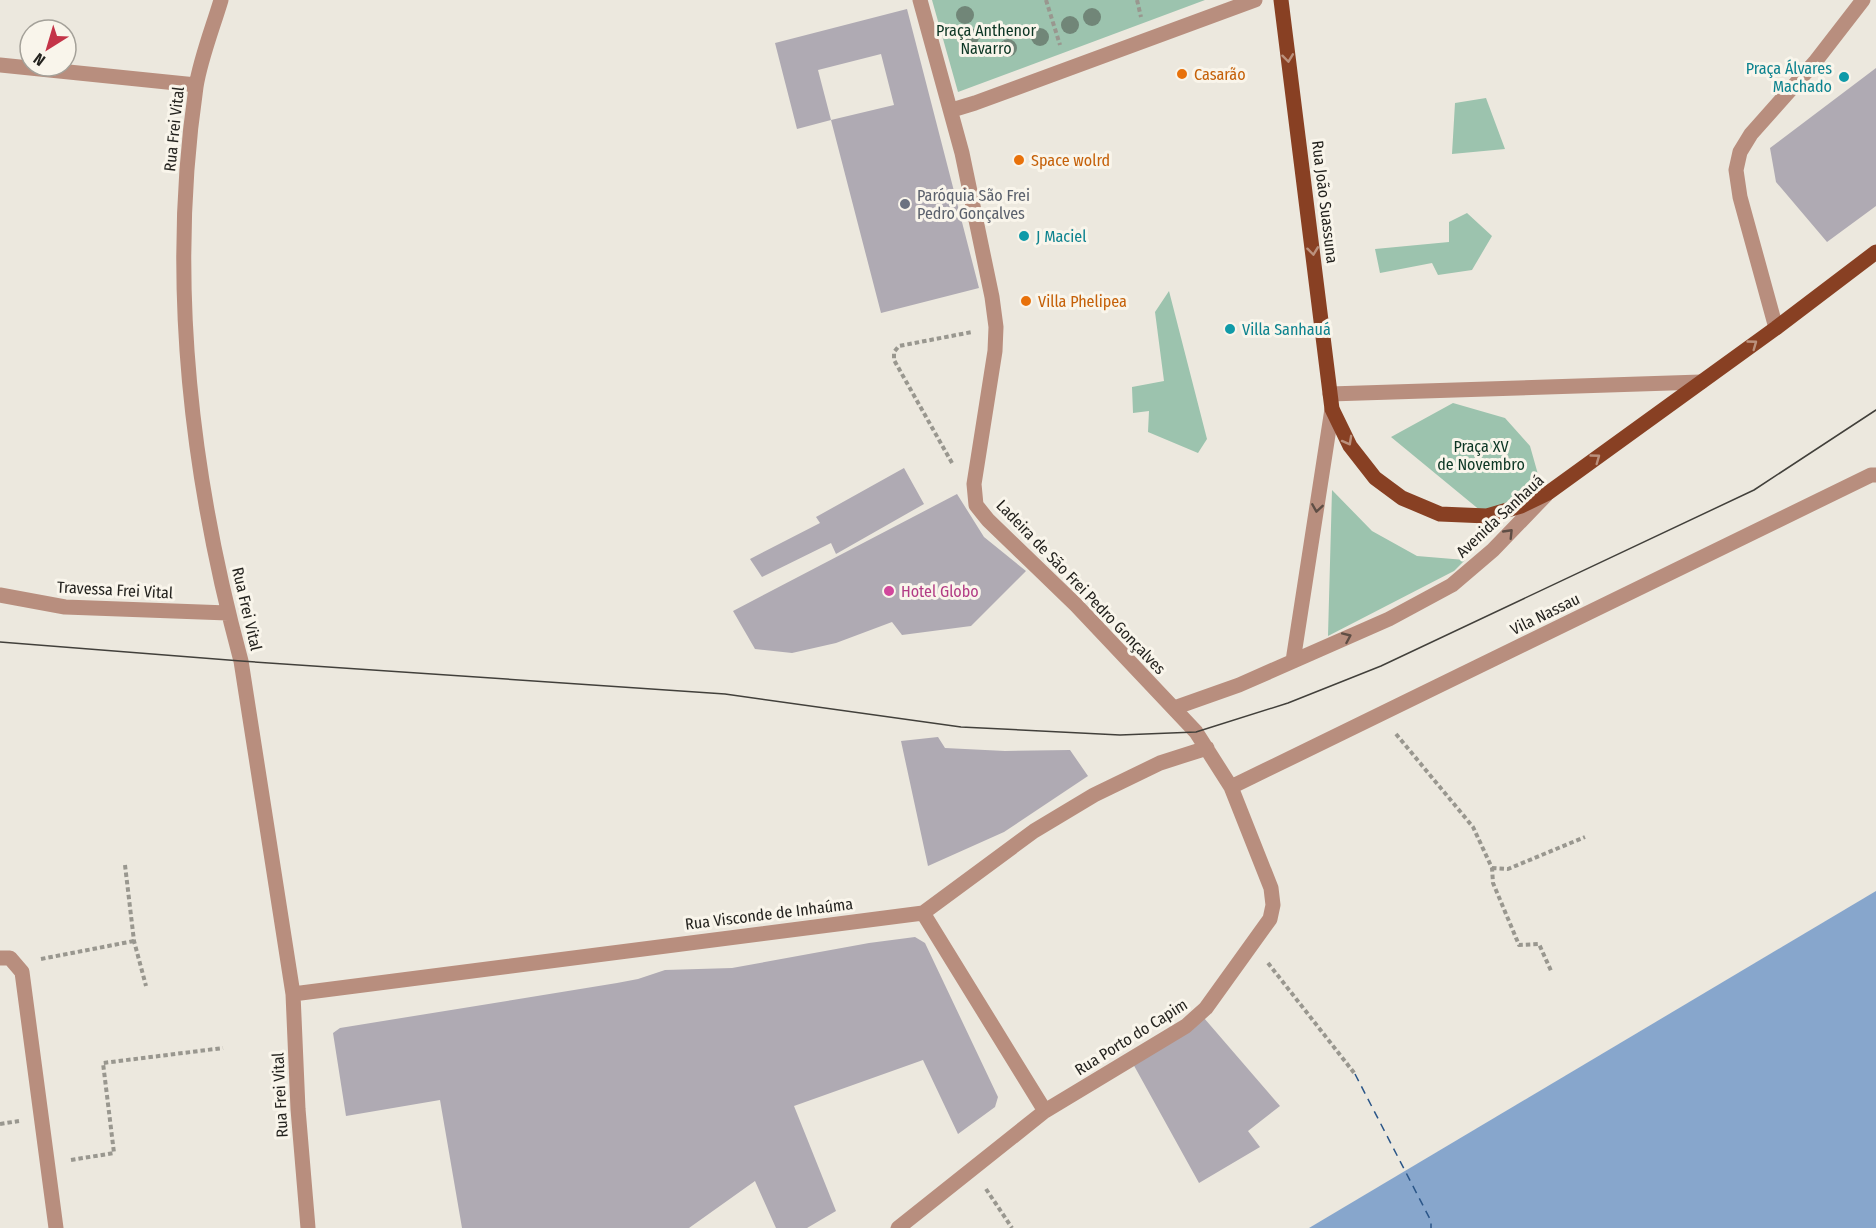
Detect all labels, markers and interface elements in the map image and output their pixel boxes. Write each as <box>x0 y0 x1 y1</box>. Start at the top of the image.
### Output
north arrow <box>18 18 78 78</box>
park label: Praça Anthenor Navarro <box>936 21 1036 58</box>
text: N <box>30 49 49 70</box>
one-way arrow <box>1282 53 1294 63</box>
place label: Praça Álvares Machado <box>1746 59 1832 96</box>
place label: Casarão <box>1194 65 1246 84</box>
marker: Casarão <box>1175 67 1189 81</box>
marker: Praça Álvares Machado <box>1837 70 1851 84</box>
street label: Rua Frei Vital <box>160 86 188 172</box>
street label: Rua João Suassuna <box>1308 140 1342 265</box>
place label: Space wolrd <box>1031 151 1110 170</box>
marker: Space wolrd <box>1012 153 1026 167</box>
place label: Paróquia São Frei Pedro Gonçalves <box>917 186 1030 223</box>
marker: Paróquia São Frei Pedro Gonçalves <box>898 197 912 211</box>
place label: J Maciel <box>1036 227 1086 246</box>
marker: J Maciel <box>1017 229 1031 243</box>
one-way arrow <box>1306 247 1319 256</box>
place label: Villa Phelipea <box>1038 292 1127 311</box>
marker: Villa Phelipea <box>1019 294 1033 308</box>
place label: Villa Sanhauá <box>1242 320 1331 339</box>
marker: Villa Sanhauá <box>1223 322 1237 336</box>
one-way arrow <box>1747 340 1758 351</box>
one-way arrow <box>1341 435 1353 446</box>
park label: Praça XV de Novembro <box>1437 437 1525 474</box>
one-way arrow <box>1589 455 1600 466</box>
street label: Avenida Sanhauá <box>1452 471 1548 561</box>
street label: Ladeira de São Frei Pedro Gonçalves <box>992 496 1170 678</box>
one-way arrow <box>1311 503 1323 513</box>
one-way arrow <box>1502 530 1513 541</box>
street label: Rua Frei Vital <box>228 565 266 653</box>
street label: Travessa Frei Vital <box>57 577 173 603</box>
place label: Hotel Globo <box>901 582 979 601</box>
marker: Hotel Globo <box>882 584 896 598</box>
street label: Vila Nassau <box>1507 589 1583 639</box>
one-way arrow <box>1340 632 1351 644</box>
street label: Rua Visconde de Inhaúma <box>684 894 854 934</box>
street label: Rua Porto do Capim <box>1071 995 1191 1079</box>
street label: Rua Frei Vital <box>268 1052 292 1138</box>

